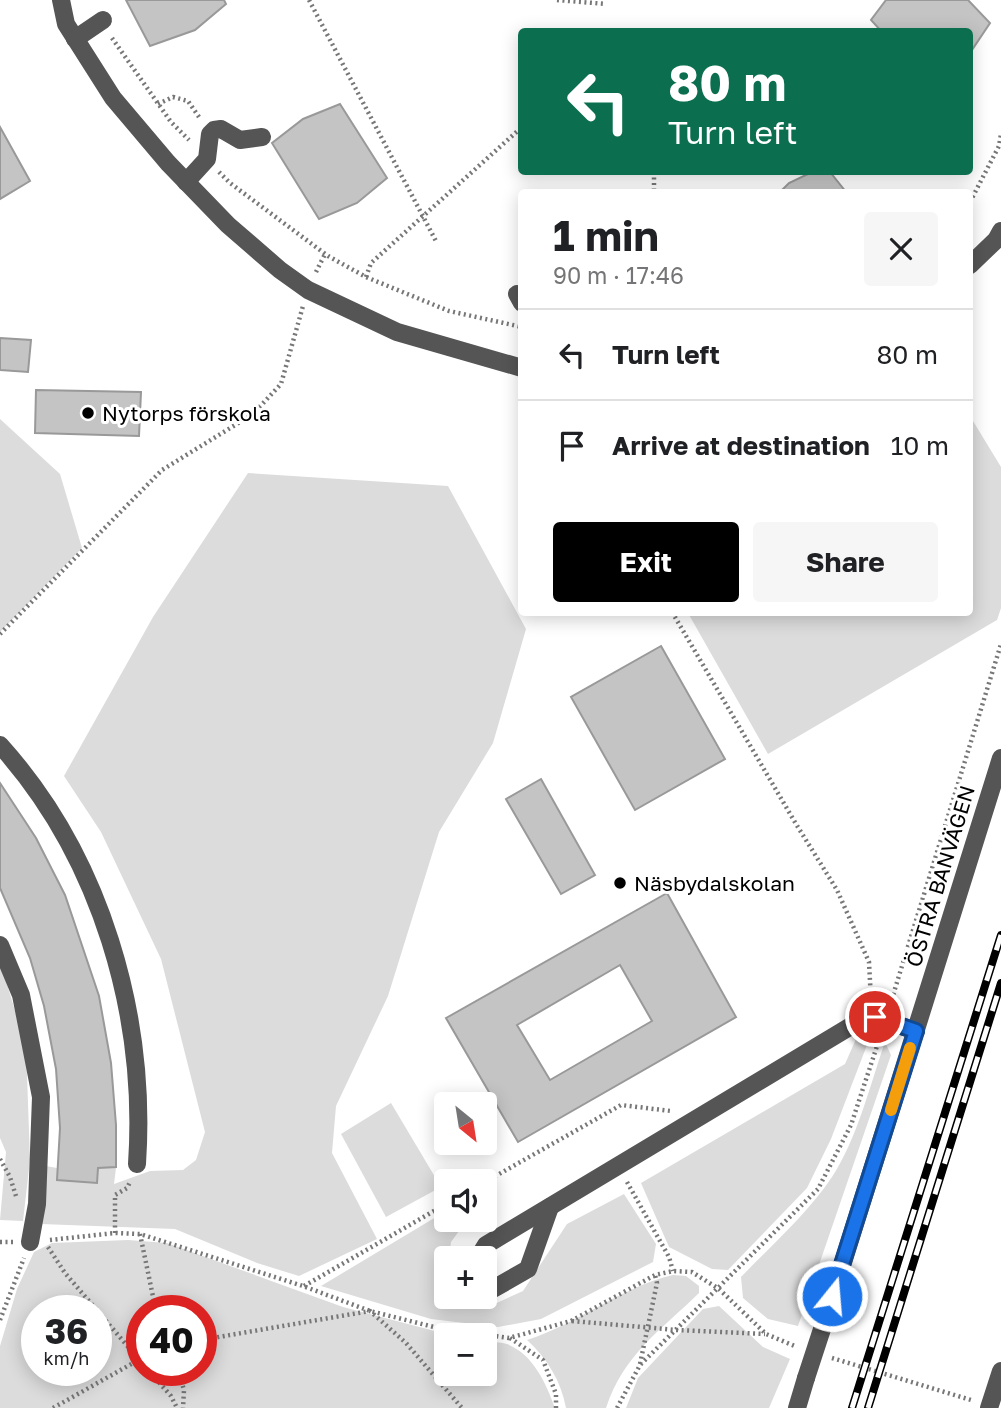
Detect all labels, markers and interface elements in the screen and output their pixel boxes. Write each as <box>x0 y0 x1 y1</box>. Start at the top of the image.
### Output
text: 80 m <box>668 53 786 112</box>
icon: left <box>553 56 644 147</box>
text: Turn left <box>668 113 797 151</box>
text: 1 min <box>553 210 659 260</box>
button: close <box>864 212 938 286</box>
text: 90 m · 17:46 <box>553 261 684 289</box>
icon: left <box>553 336 591 374</box>
text: Turn left <box>612 339 720 370</box>
text: 80 m <box>877 339 938 370</box>
place label: Nytorps förskola <box>102 400 271 426</box>
marker: Nytorps förskola <box>80 405 96 421</box>
icon: arrive <box>553 427 591 465</box>
text: Arrive at destination <box>612 430 870 461</box>
text: 10 m <box>891 430 949 461</box>
button: Exit <box>553 522 739 602</box>
button: Share <box>753 522 938 602</box>
street label: ÖSTRA BANVÄGEN <box>900 782 980 970</box>
place label: Näsbydalskolan <box>634 870 795 896</box>
marker: Näsbydalskolan <box>612 875 628 891</box>
pin <box>845 987 905 1047</box>
icon: arrive <box>856 998 894 1036</box>
north arrow <box>434 1092 497 1155</box>
map controls <box>434 1092 497 1386</box>
button: sound <box>434 1169 497 1232</box>
button: + <box>434 1246 497 1309</box>
position arrow <box>795 1259 869 1333</box>
speed limit sign: 40 <box>126 1295 217 1386</box>
text: 36 <box>45 1310 88 1352</box>
button: − <box>434 1323 497 1386</box>
text: km/h <box>44 1347 89 1369</box>

